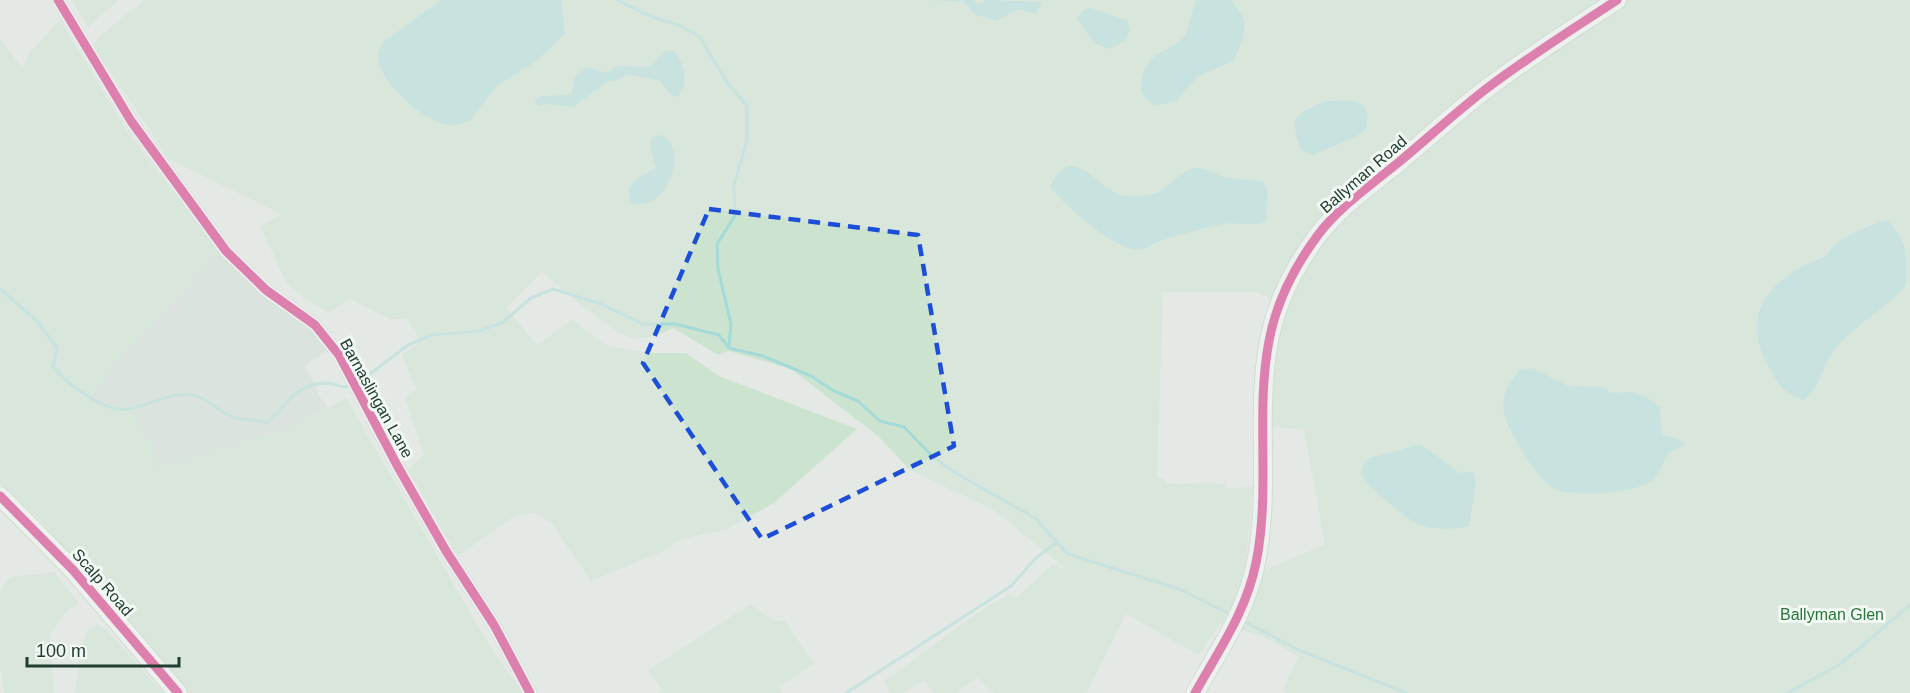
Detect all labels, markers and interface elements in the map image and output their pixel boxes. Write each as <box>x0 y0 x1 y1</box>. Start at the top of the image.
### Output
street label: Ballyman Road <box>1317 132 1410 216</box>
street label: Barnaslingan Lane <box>337 336 416 461</box>
street label: Scalp Road <box>69 546 136 619</box>
park label: Ballyman Glen <box>1780 606 1884 623</box>
scale bar <box>27 630 178 668</box>
text: 100 m <box>36 641 86 661</box>

